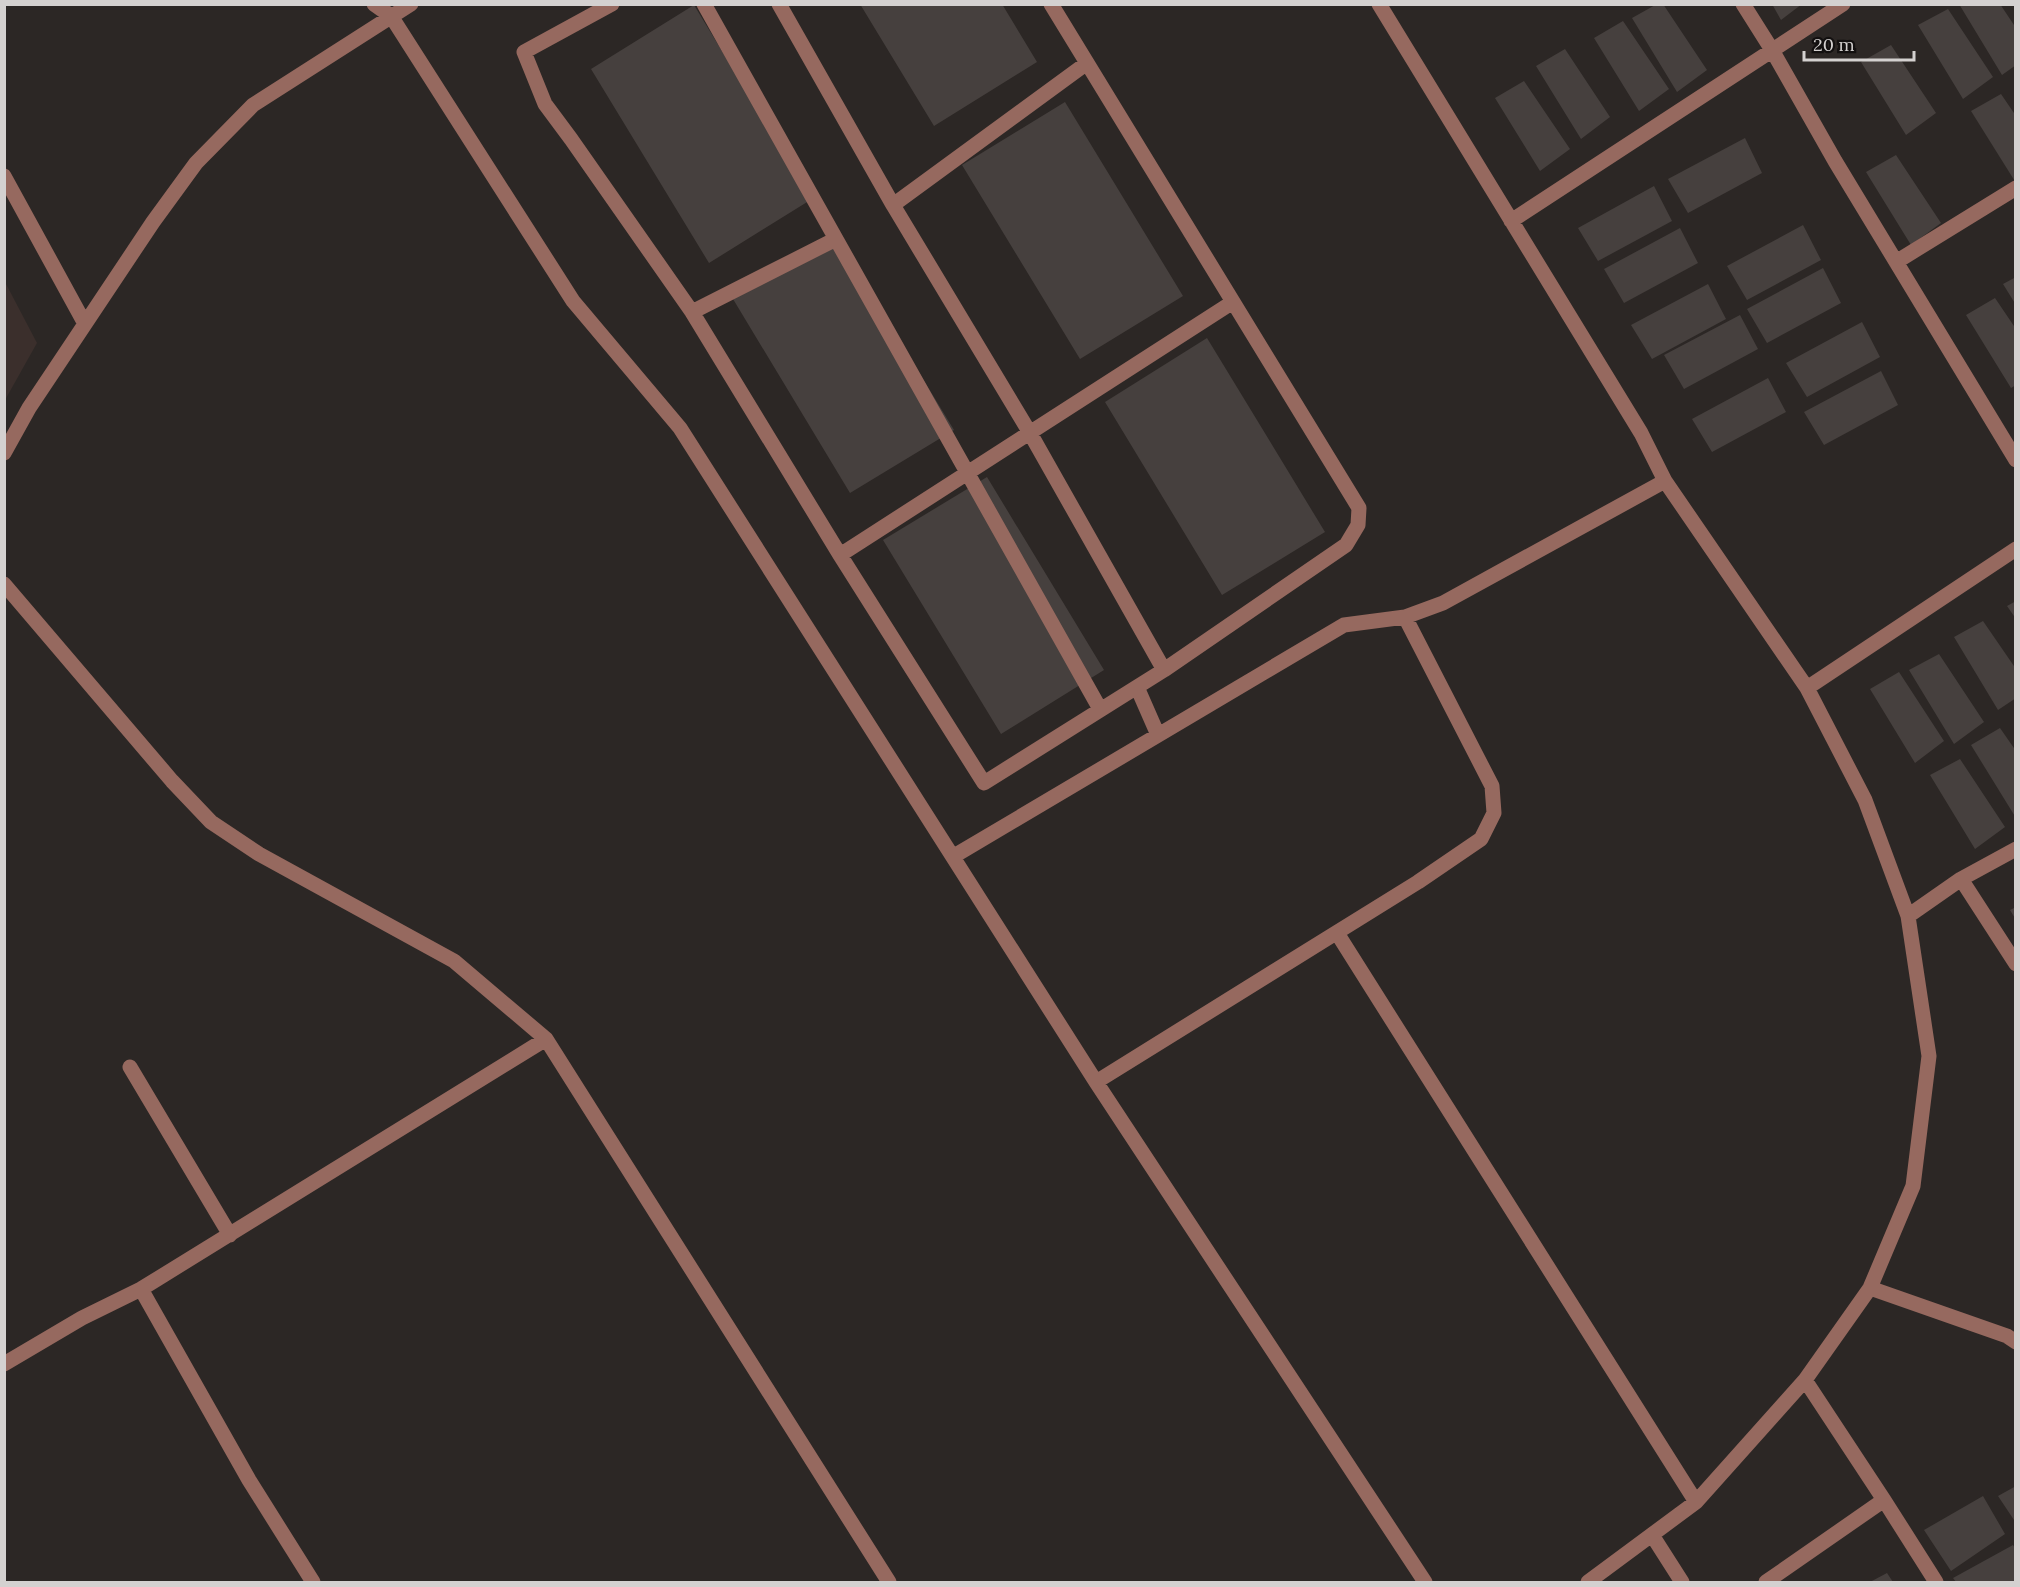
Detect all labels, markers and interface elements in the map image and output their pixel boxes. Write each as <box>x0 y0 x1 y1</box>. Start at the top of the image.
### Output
scale bar <box>1804 24 1914 62</box>
text: 20 m <box>1813 33 1855 56</box>

